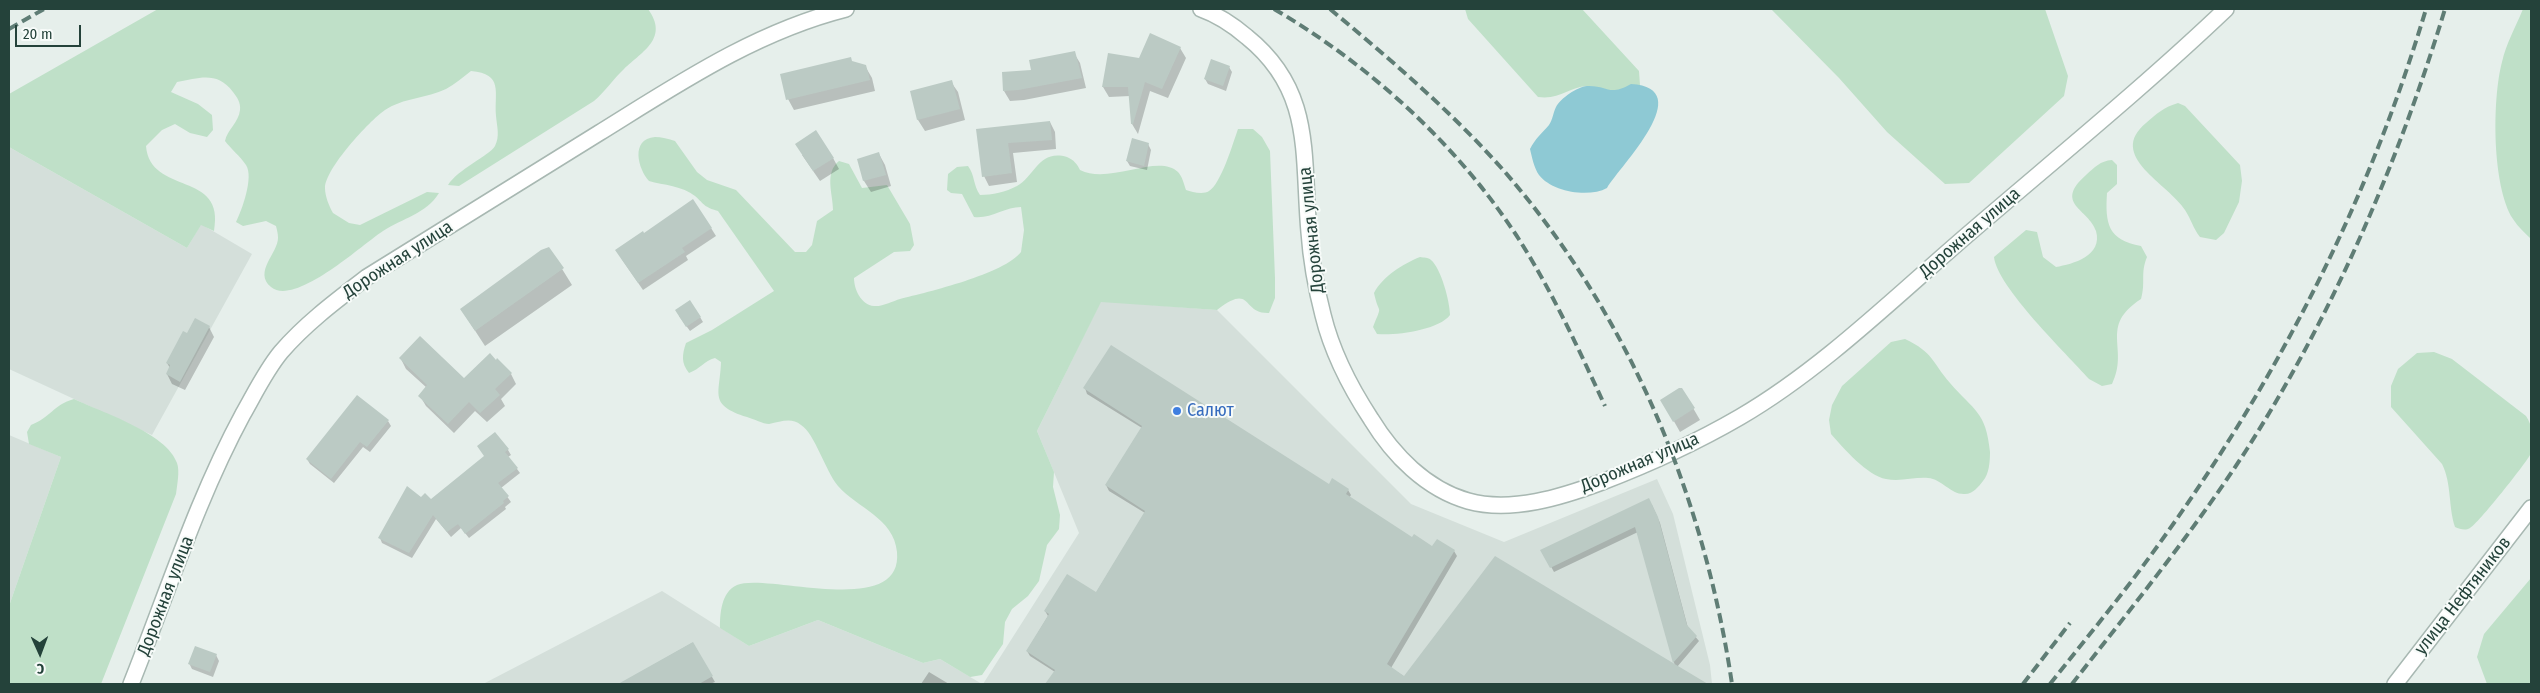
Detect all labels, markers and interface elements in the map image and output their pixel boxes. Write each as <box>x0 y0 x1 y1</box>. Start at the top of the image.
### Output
scale bar <box>18 15 84 47</box>
text: 20 m <box>23 25 53 43</box>
street label: Дорожная улица <box>1295 166 1329 294</box>
street label: Дорожная улица <box>1915 183 2025 283</box>
street label: Дорожная улица <box>339 216 457 304</box>
place label: Салют <box>1187 400 1234 422</box>
marker: Салют <box>1171 405 1183 417</box>
street label: Дорожная улица <box>1578 428 1702 498</box>
street label: Дорожная улица <box>133 533 199 659</box>
street label: улица Нефтяников <box>2410 533 2516 659</box>
north arrow <box>15 628 65 678</box>
text: С <box>37 660 45 677</box>

